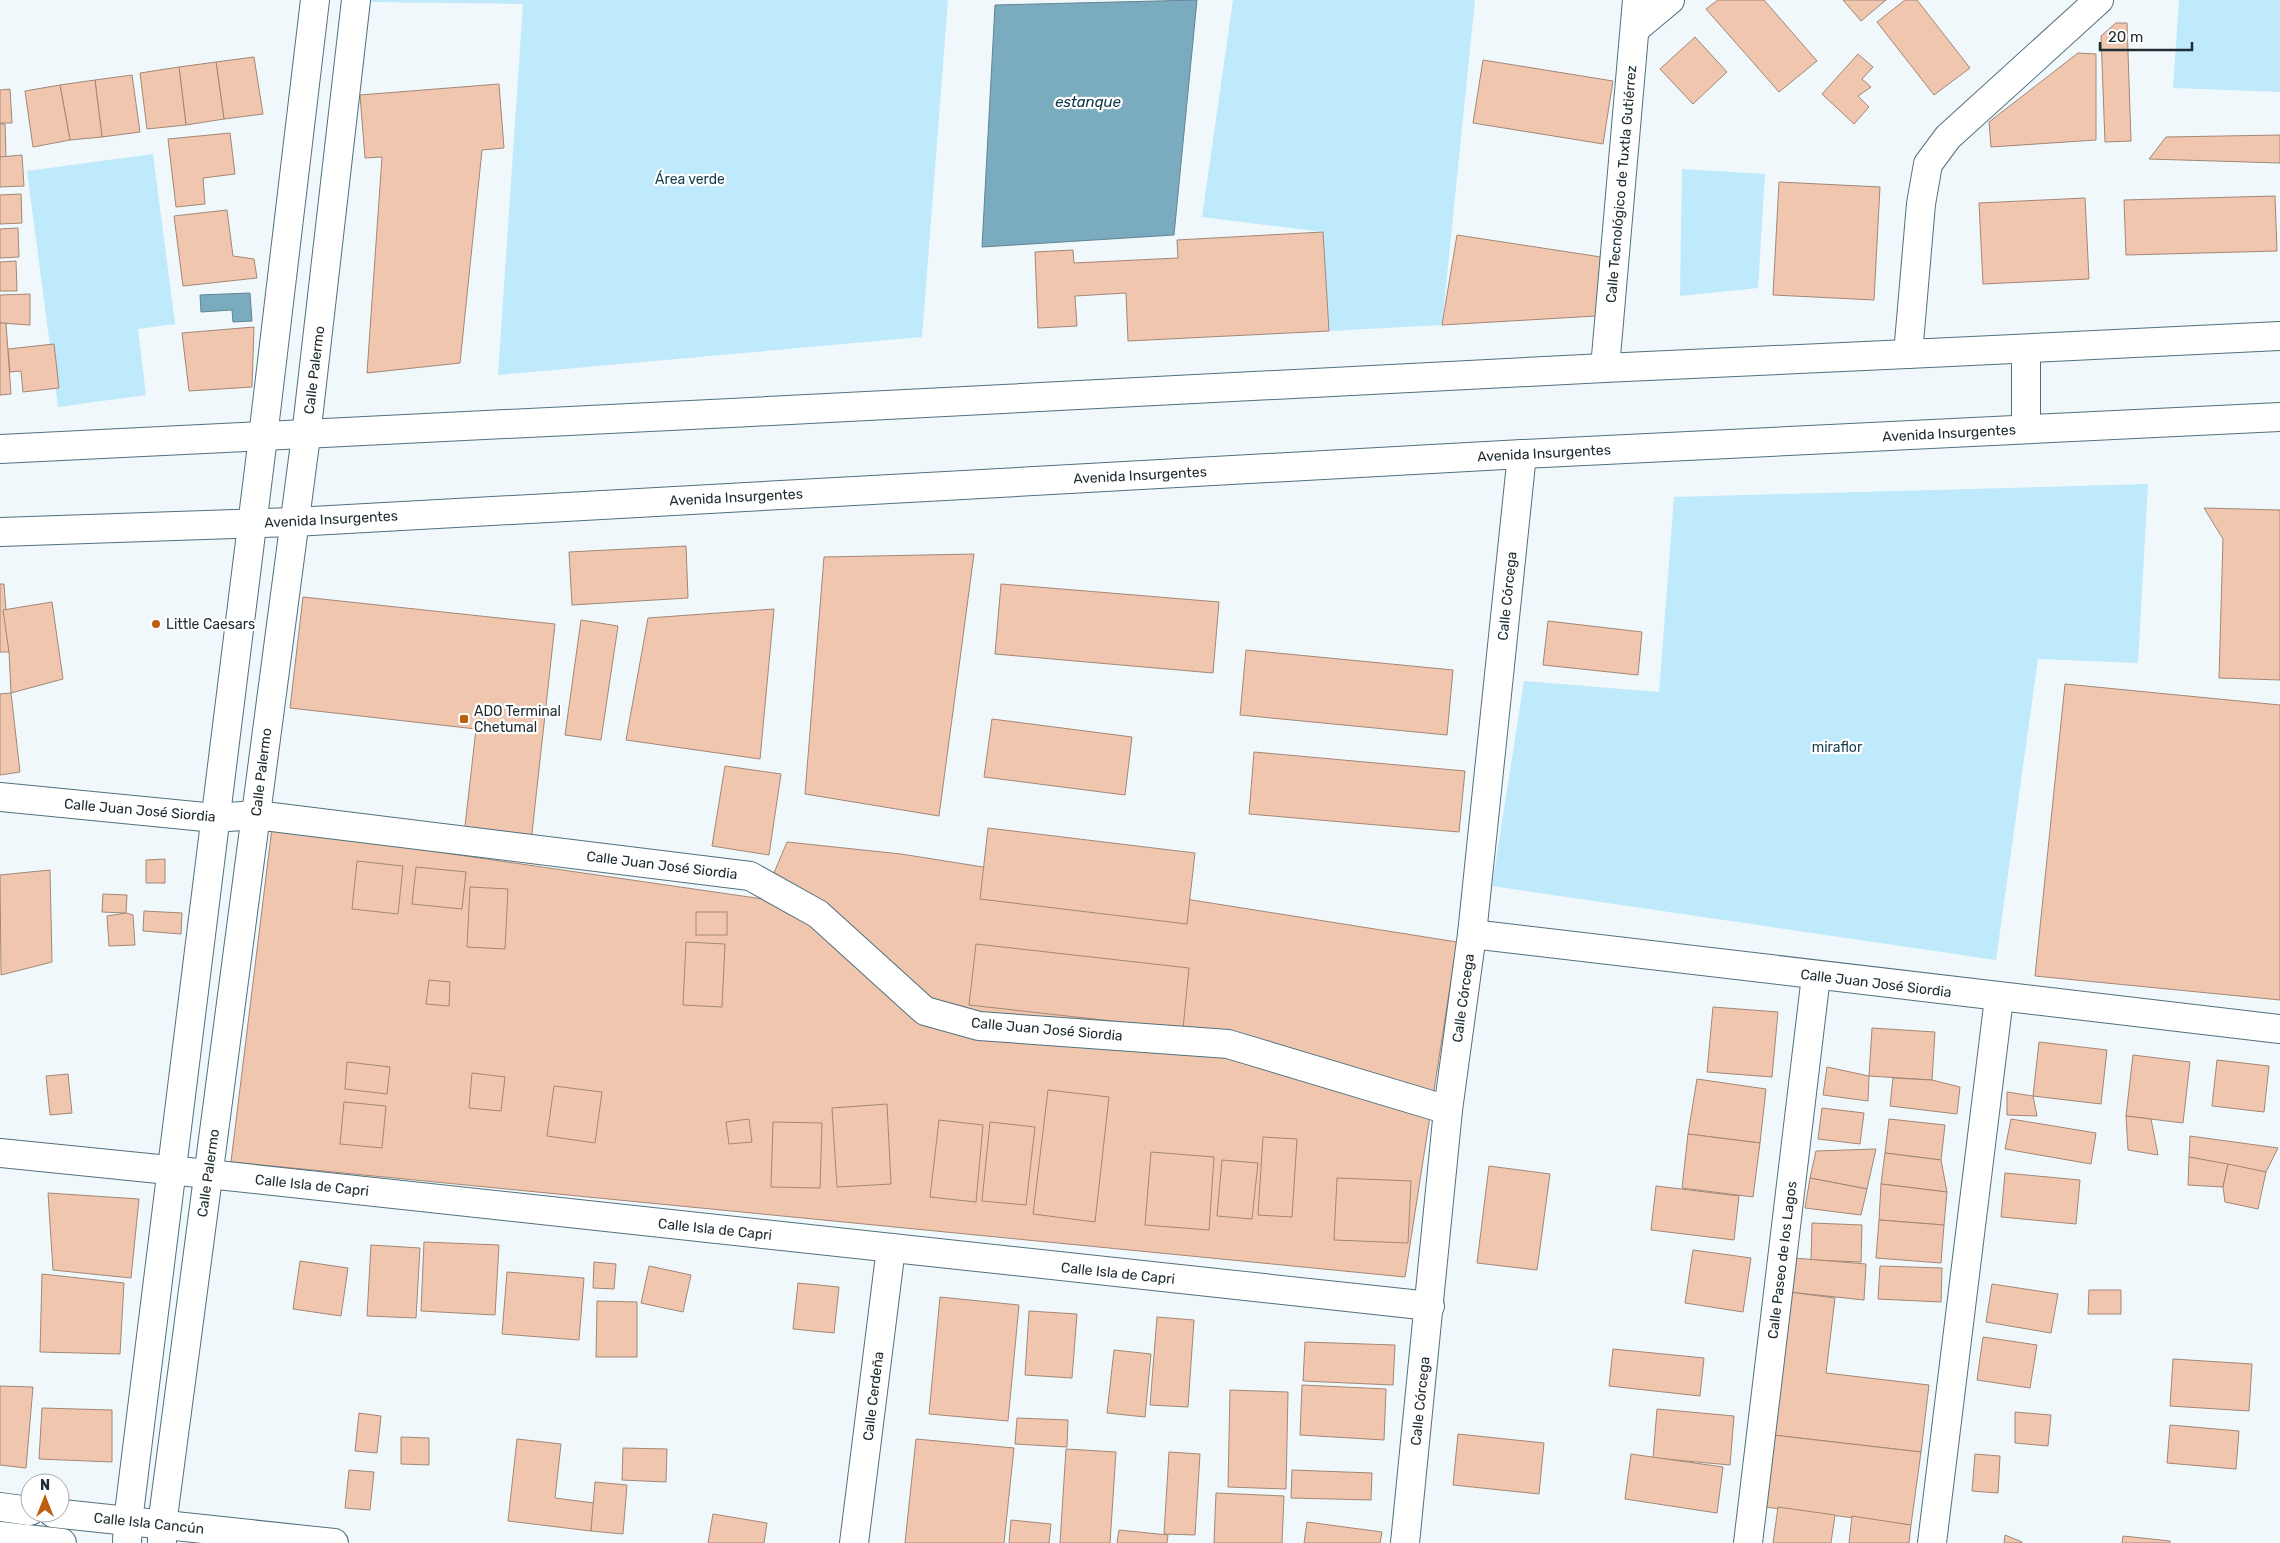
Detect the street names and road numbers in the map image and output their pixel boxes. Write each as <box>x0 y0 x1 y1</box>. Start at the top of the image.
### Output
street label: Calle Tecnológico de Tuxtla Gutiérrez <box>1603 65 1640 304</box>
street label: Calle Palermo <box>301 325 328 415</box>
street label: Avenida Insurgentes <box>1882 422 2016 445</box>
street label: Avenida Insurgentes <box>1477 442 1611 465</box>
street label: Avenida Insurgentes <box>1073 464 1207 487</box>
street label: Avenida Insurgentes <box>669 486 803 509</box>
street label: Avenida Insurgentes <box>264 508 398 531</box>
street label: Calle Córcega <box>1494 551 1521 641</box>
street label: Calle Palermo <box>248 727 275 817</box>
street label: Calle Juan José Siordia <box>63 795 216 826</box>
street label: Calle Juan José Siordia <box>585 848 738 883</box>
street label: Calle Córcega <box>1449 953 1478 1043</box>
street label: Calle Juan José Siordia <box>1799 966 1952 1001</box>
street label: Calle Juan José Siordia <box>970 1014 1123 1045</box>
street label: Calle Palermo <box>194 1128 223 1218</box>
street label: Calle Isla de Capri <box>254 1171 370 1200</box>
street label: Calle Paseo de los Lagos <box>1764 1180 1801 1340</box>
street label: Calle Isla de Capri <box>657 1215 773 1244</box>
street label: Calle Isla de Capri <box>1060 1259 1176 1288</box>
street label: Calle Cerdeña <box>860 1350 887 1442</box>
street label: Calle Córcega <box>1407 1356 1434 1446</box>
street label: Calle Isla Cancún <box>93 1509 205 1538</box>

